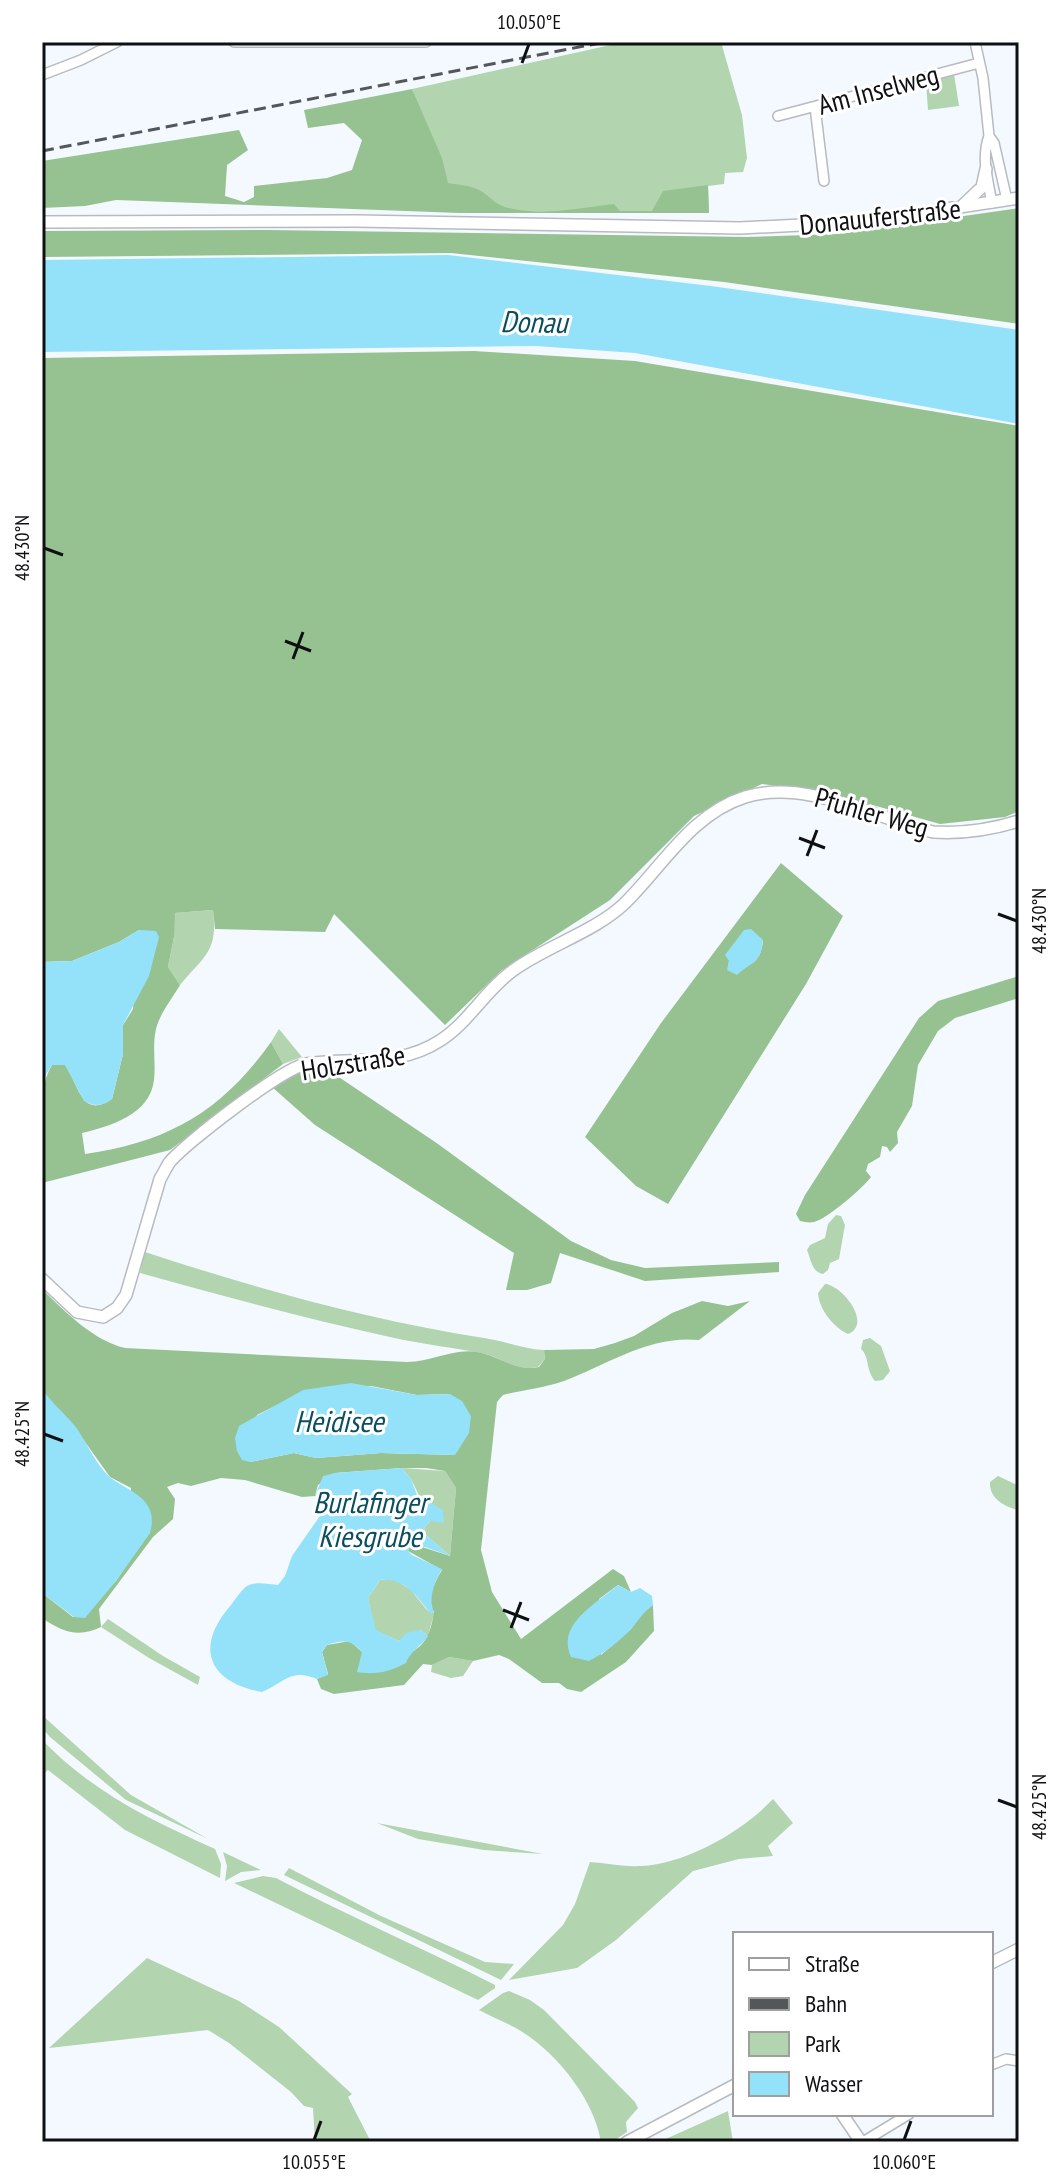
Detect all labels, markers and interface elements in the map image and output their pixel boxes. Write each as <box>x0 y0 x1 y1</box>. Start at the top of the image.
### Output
text: 10.050°E <box>497 9 561 35</box>
street label: Am Inselweg <box>814 55 942 123</box>
street label: Donauuferstraße <box>797 189 963 243</box>
water label: Donau <box>500 301 570 341</box>
text: 48.430°N <box>9 515 35 581</box>
street label: Pfuhler Weg <box>811 778 933 846</box>
text: 48.430°N <box>1026 888 1052 954</box>
street label: Holzstraße <box>298 1036 408 1088</box>
text: 48.425°N <box>9 1401 35 1467</box>
water label: Heidisee <box>294 1401 385 1440</box>
water label: Burlafinger Kiesgrube <box>313 1482 431 1555</box>
text: 48.425°N <box>1026 1774 1052 1840</box>
legend <box>733 1932 993 2116</box>
text: Straße <box>805 1948 860 1979</box>
text: Bahn <box>805 1988 847 2019</box>
text: Park <box>805 2028 841 2059</box>
text: Wasser <box>805 2068 863 2099</box>
text: 10.055°E <box>282 2149 346 2175</box>
text: 10.060°E <box>872 2149 936 2175</box>

